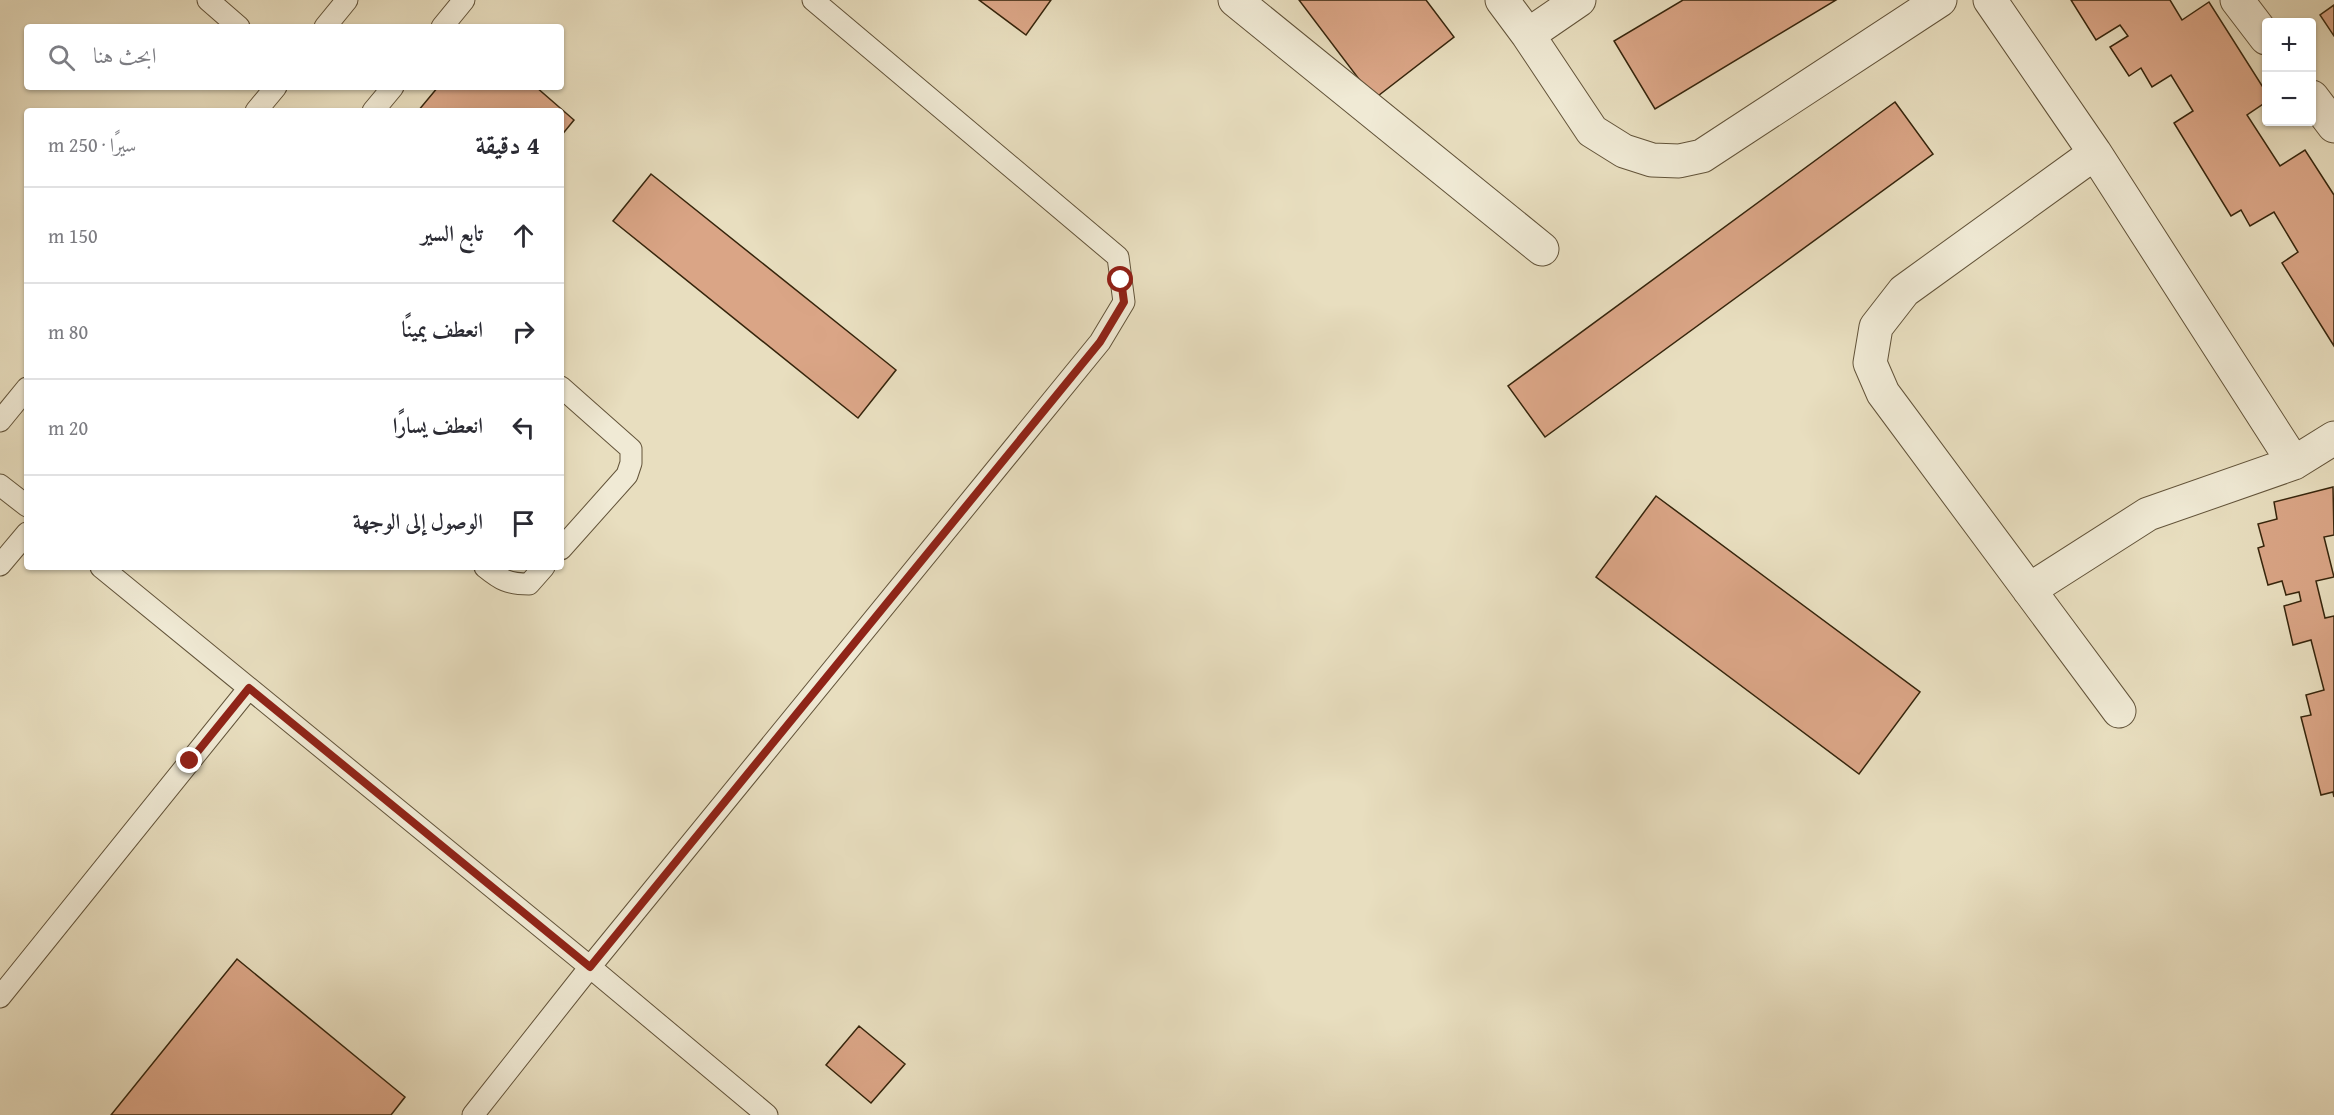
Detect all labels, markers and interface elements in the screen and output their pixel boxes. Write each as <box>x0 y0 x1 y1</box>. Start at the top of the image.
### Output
map controls <box>2262 18 2316 126</box>
button: + <box>2262 18 2316 72</box>
search box <box>24 24 564 90</box>
text: ابحث هنا <box>93 39 157 71</box>
icon: search <box>45 41 78 74</box>
button: − <box>2262 72 2316 126</box>
text: 4 دقيقة <box>475 125 540 164</box>
text: سيرًا · 250 m <box>48 130 136 159</box>
text: تابع السير <box>421 217 483 249</box>
icon: ahead <box>507 219 540 252</box>
text: 150 m <box>48 221 98 250</box>
route start <box>1107 266 1133 292</box>
text: انعطف يمينًا <box>402 313 483 345</box>
icon: right <box>507 315 540 348</box>
text: 80 m <box>48 317 88 346</box>
text: انعطف يسارًا <box>393 409 483 441</box>
icon: left <box>507 411 540 444</box>
text: 20 m <box>48 413 88 442</box>
text: الوصول إلى الوجهة <box>353 505 483 537</box>
icon: arrive <box>507 507 540 540</box>
route end <box>176 747 202 773</box>

